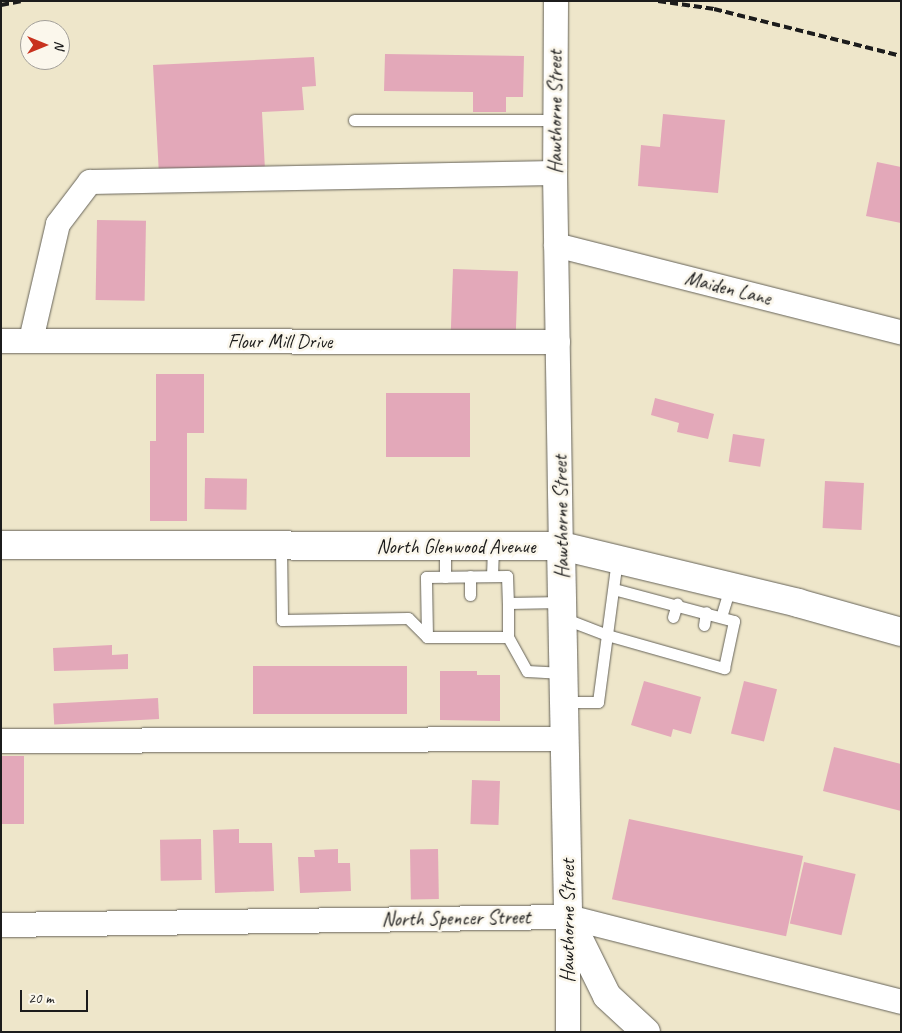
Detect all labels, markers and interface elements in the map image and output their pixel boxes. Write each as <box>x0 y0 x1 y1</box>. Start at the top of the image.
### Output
north arrow <box>20 20 70 70</box>
text: N <box>51 41 68 49</box>
street label: Hawthorne Street <box>543 50 567 174</box>
street label: Maiden Lane <box>682 266 774 310</box>
street label: Flour Mill Drive <box>227 329 333 353</box>
street label: Hawthorne Street <box>548 455 574 579</box>
street label: North Glenwood Avenue <box>377 534 535 558</box>
street label: Hawthorne Street <box>555 859 579 983</box>
street label: North Spencer Street <box>381 905 531 931</box>
scale bar <box>22 980 90 1012</box>
text: 20 m <box>28 989 54 1008</box>

